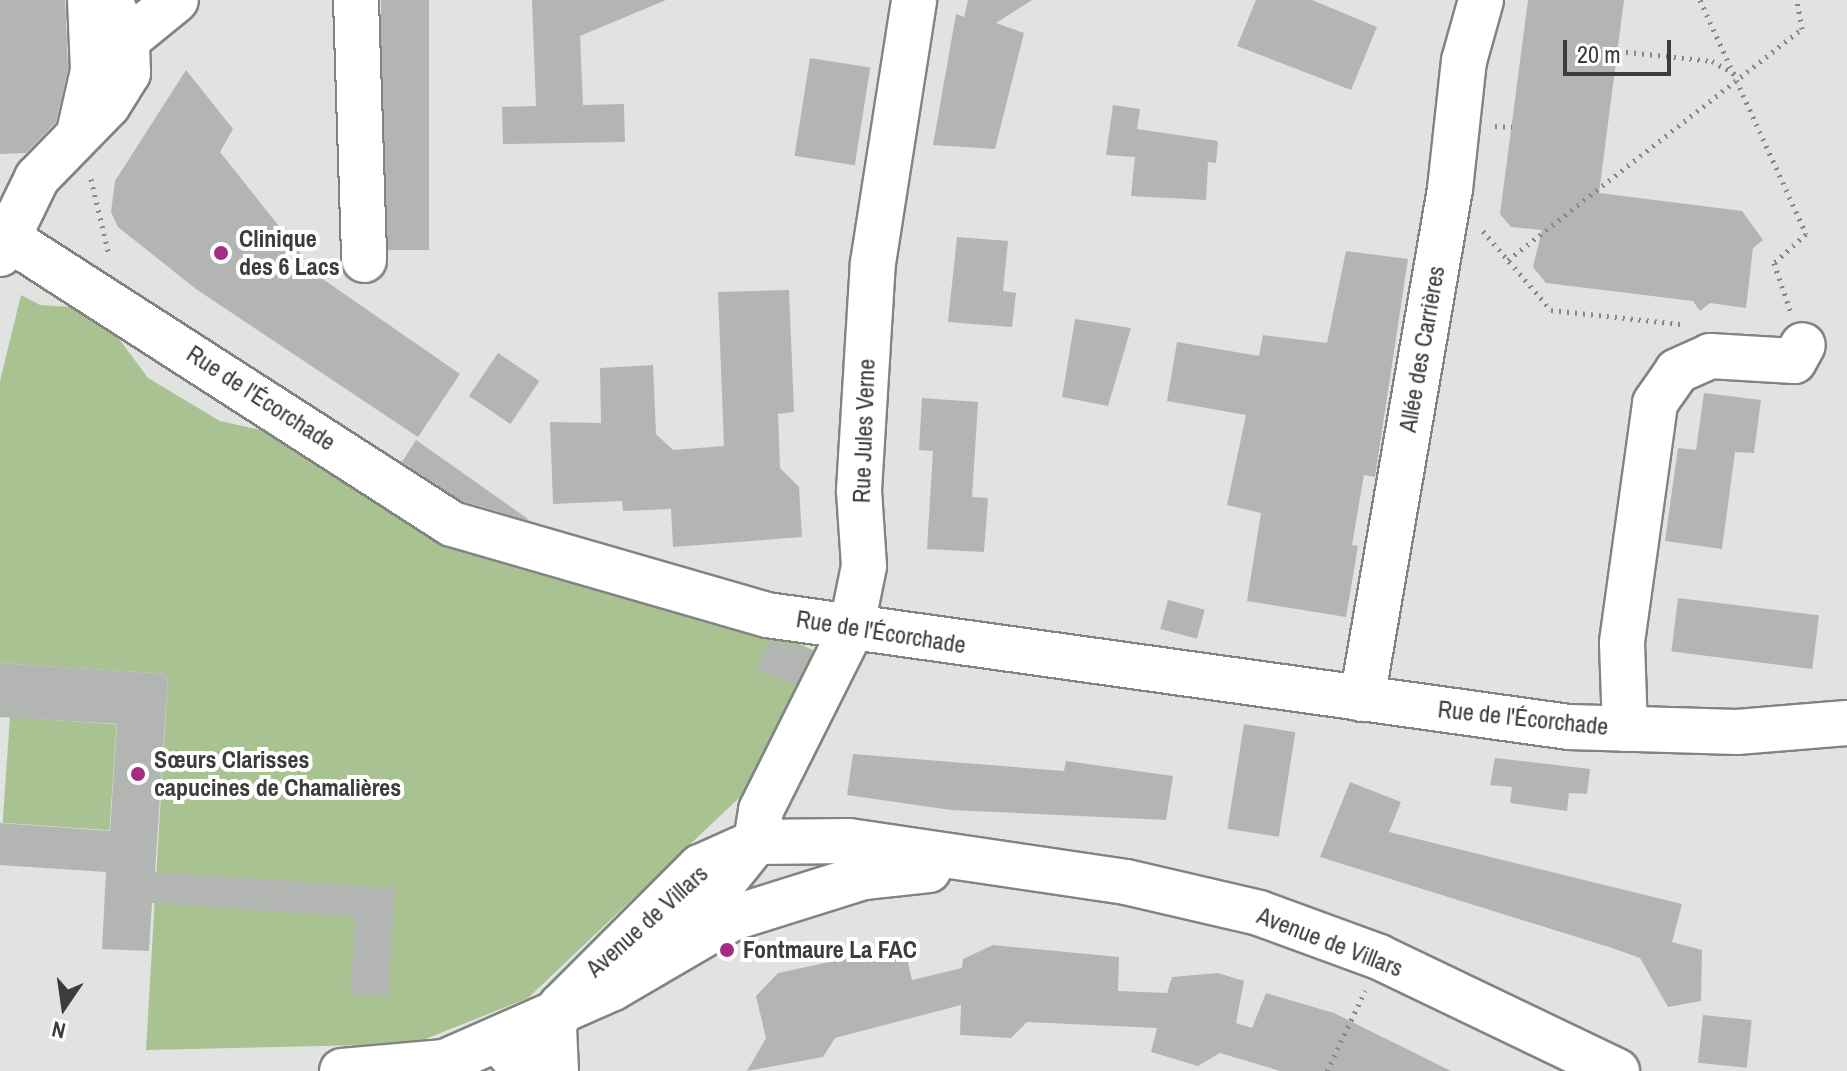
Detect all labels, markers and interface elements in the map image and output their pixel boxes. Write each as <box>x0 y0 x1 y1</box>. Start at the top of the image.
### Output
scale bar <box>1567 24 1675 74</box>
text: 20 m <box>1577 38 1621 70</box>
place label: Clinique des 6 Lacs <box>239 225 340 281</box>
marker: Clinique des 6 Lacs <box>210 242 232 264</box>
street label: Allée des Carrières <box>1393 264 1451 434</box>
street label: Rue de l'Écorchade <box>181 339 341 457</box>
street label: Rue Jules Verne <box>847 358 881 504</box>
street label: Rue de l'Écorchade <box>794 604 968 660</box>
street label: Rue de l'Écorchade <box>1436 695 1610 741</box>
place label: Sœurs Clarisses capucines de Chamalières <box>154 746 401 802</box>
marker: Sœurs Clarisses capucines de Chamalières <box>129 765 147 783</box>
street label: Avenue de Villars <box>580 859 714 983</box>
street label: Avenue de Villars <box>1253 901 1407 983</box>
place label: Fontmaure La FAC <box>743 936 917 964</box>
marker: Fontmaure La FAC <box>718 941 736 959</box>
north arrow <box>24 967 104 1047</box>
text: N <box>49 1014 68 1046</box>

